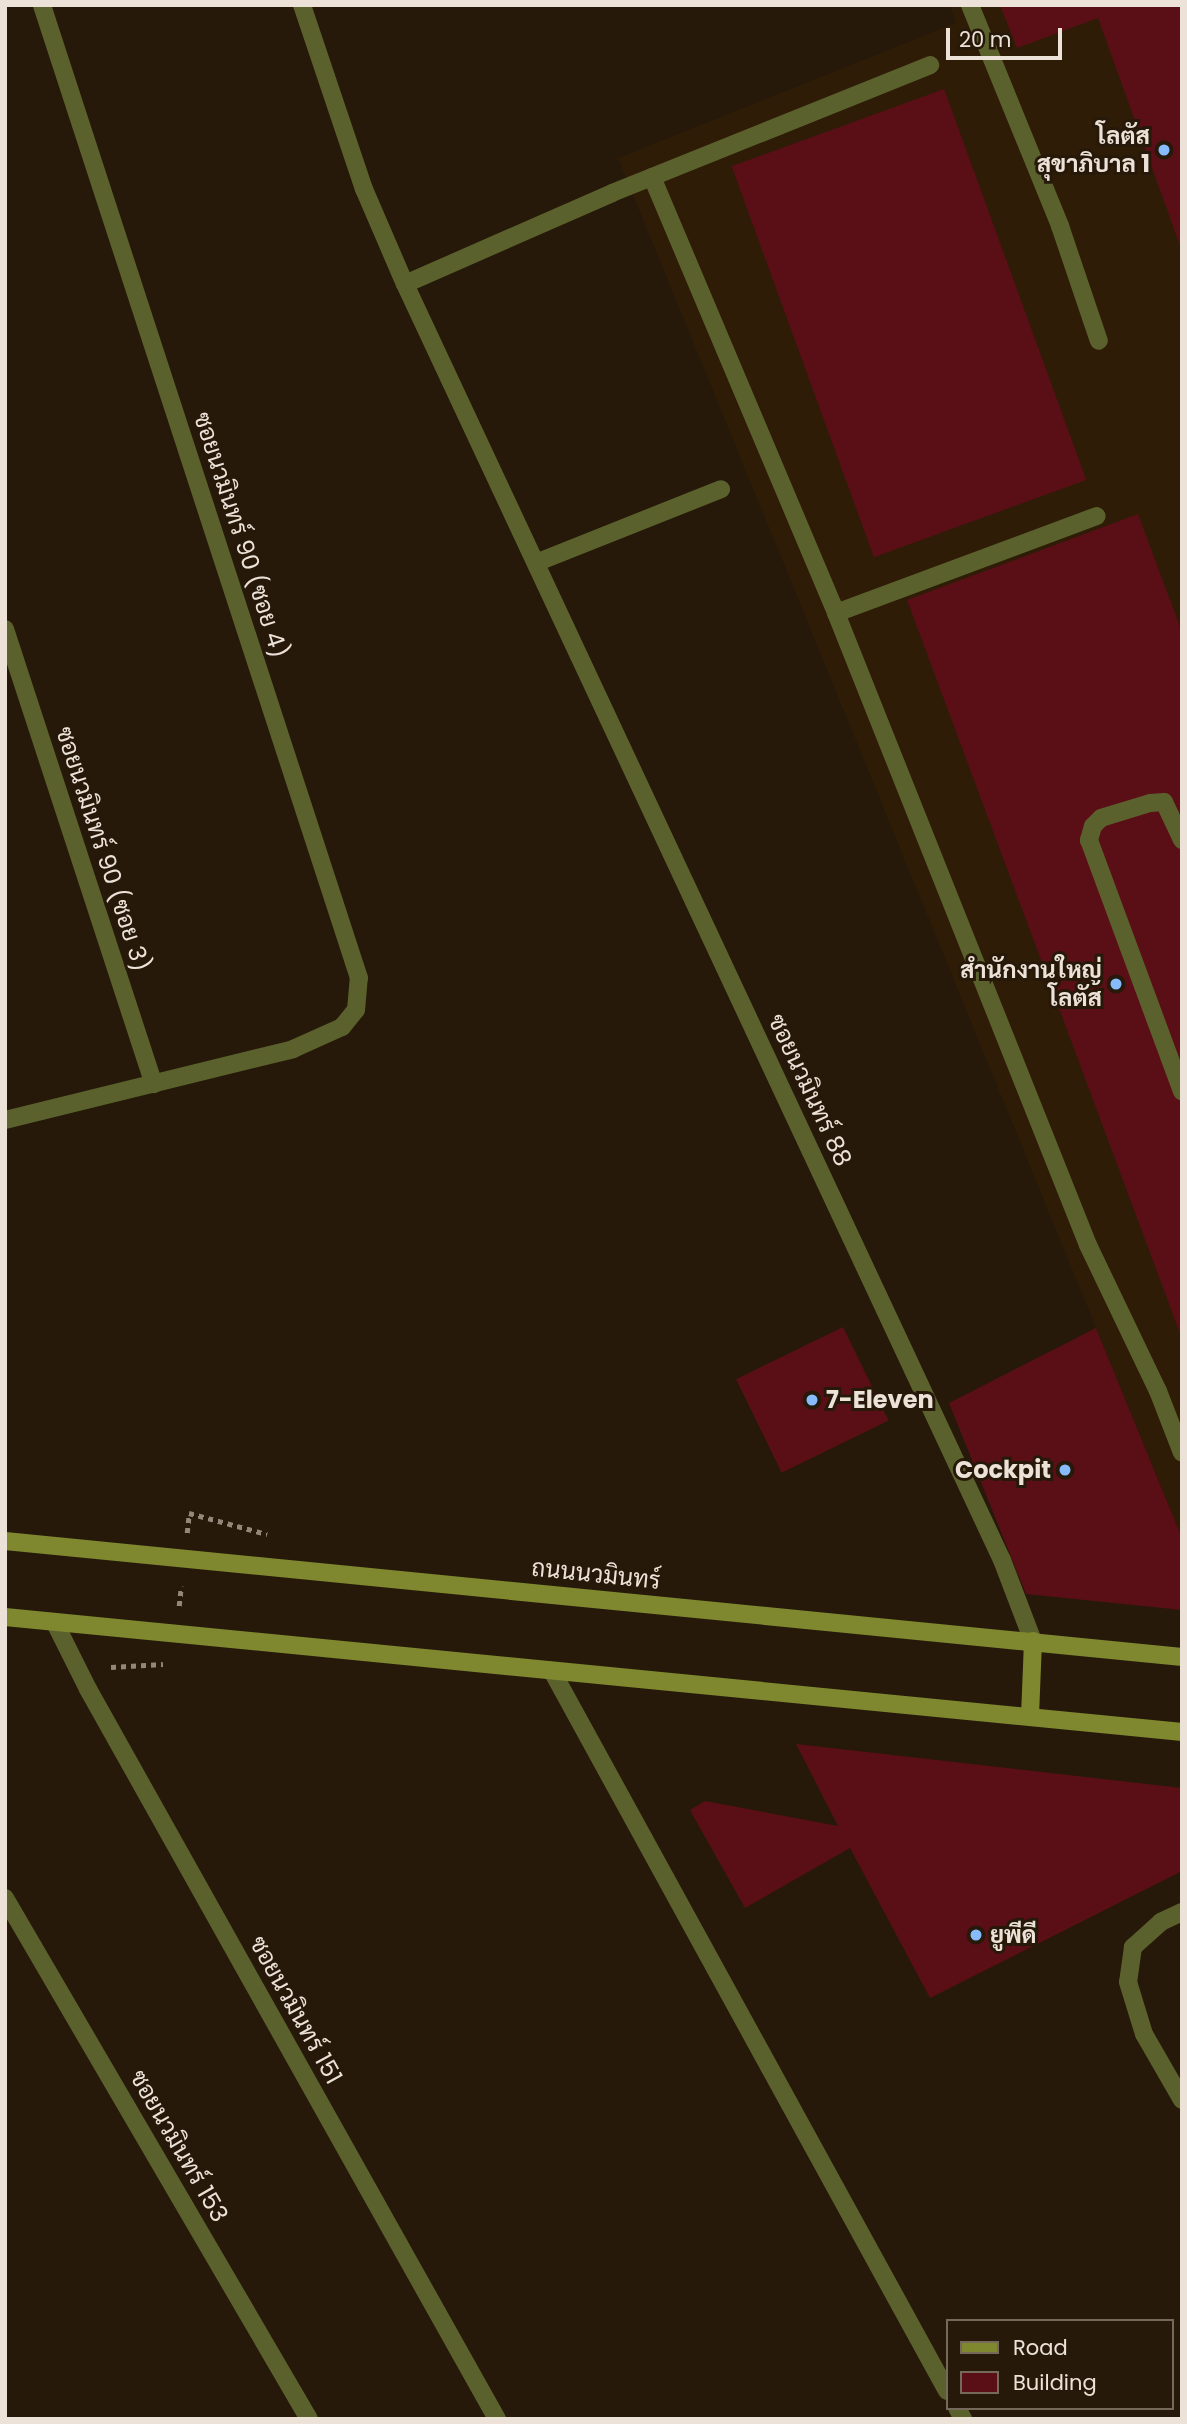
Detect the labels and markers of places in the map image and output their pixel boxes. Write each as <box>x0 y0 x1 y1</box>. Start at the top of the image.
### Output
place label: โลตัส สุขาภิบาล 1 <box>1037 122 1150 178</box>
marker: โลตัส สุขาภิบาล 1 <box>1156 142 1172 158</box>
place label: สำนักงานใหญ่ โลตัส <box>960 956 1102 1012</box>
marker: สำนักงานใหญ่ โลตัส <box>1108 976 1124 992</box>
place label: 7-Eleven <box>826 1386 934 1414</box>
marker: 7-Eleven <box>804 1392 820 1408</box>
place label: Cockpit <box>955 1456 1051 1484</box>
marker: Cockpit <box>1057 1462 1073 1478</box>
place label: ยูพีดี <box>990 1921 1037 1949</box>
marker: ยูพีดี <box>968 1927 984 1943</box>

